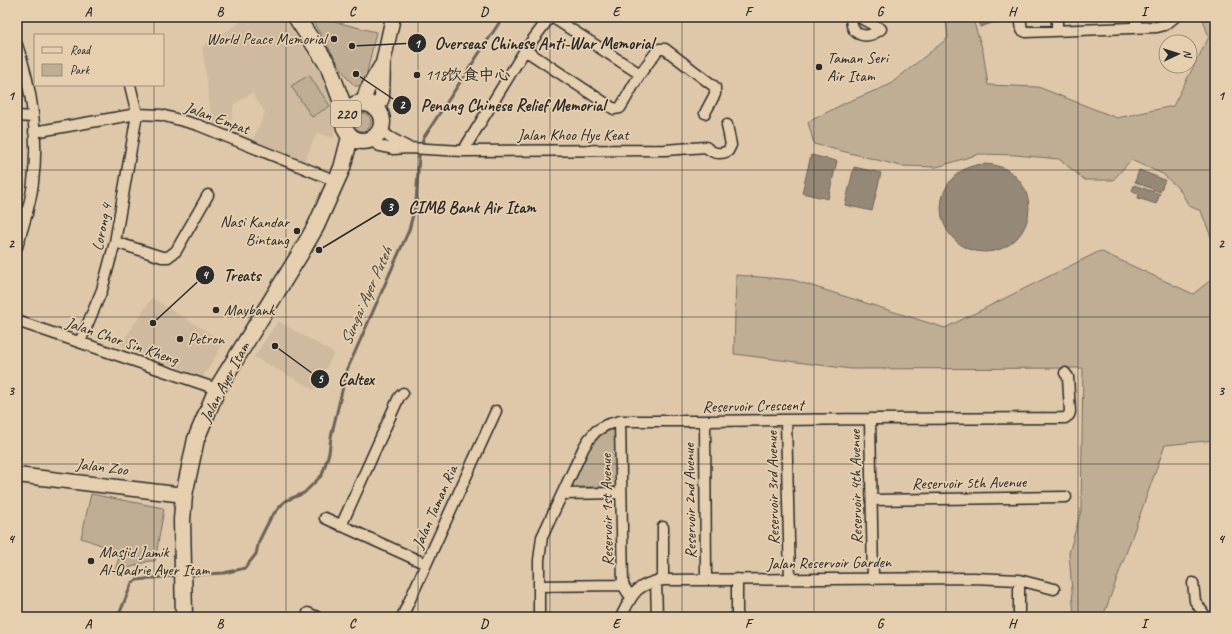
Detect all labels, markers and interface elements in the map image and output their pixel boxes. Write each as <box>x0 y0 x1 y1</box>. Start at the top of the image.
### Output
text: A <box>85 4 93 20</box>
text: B <box>217 4 225 20</box>
text: C <box>349 4 357 20</box>
text: D <box>480 4 489 20</box>
text: E <box>613 4 622 20</box>
text: F <box>745 4 754 20</box>
text: G <box>877 4 885 20</box>
text: H <box>1008 4 1018 20</box>
text: I <box>1141 4 1150 20</box>
place label: World Peace Memorial <box>206 29 329 49</box>
callout: Overseas Chinese Anti-War Memorial <box>407 29 662 58</box>
text: Overseas Chinese Anti-War Memorial <box>435 33 657 54</box>
legend <box>34 34 164 86</box>
marker: World Peace Memorial <box>329 34 339 44</box>
north arrow <box>1158 34 1198 74</box>
text: 1 <box>414 36 421 52</box>
text: Road <box>70 42 92 58</box>
place label: Taman Seri Air Itam <box>827 48 890 86</box>
text: N <box>1181 49 1195 59</box>
text: Park <box>70 62 91 78</box>
marker: Taman Seri Air Itam <box>814 62 824 72</box>
place label: 118饮食中心 <box>425 65 511 85</box>
marker: 118饮食中心 <box>412 70 422 80</box>
text: 1 <box>8 88 16 104</box>
text: 1 <box>1218 88 1226 104</box>
callout: Penang Chinese Relief Memorial <box>392 91 614 120</box>
text: Penang Chinese Relief Memorial <box>421 95 608 116</box>
street label: Jalan Empat <box>181 97 254 139</box>
text: 2 <box>399 97 406 113</box>
road number: 220 <box>331 101 361 127</box>
street label: Jalan Khoo Hye Keat <box>517 125 630 145</box>
callout: CIMB Bank Air Itam <box>380 192 544 221</box>
text: CIMB Bank Air Itam <box>408 197 537 218</box>
text: 3 <box>387 199 394 215</box>
street label: Lorong 4 <box>87 200 117 252</box>
place label: Nasi Kandar Bintang <box>220 212 291 250</box>
marker: Nasi Kandar Bintang <box>292 226 302 236</box>
text: 2 <box>8 236 15 252</box>
text: 2 <box>1218 236 1225 252</box>
water label: Sungai Ayer Puteh <box>335 243 397 348</box>
callout: Treats <box>195 260 268 289</box>
text: Treats <box>224 265 262 286</box>
text: 4 <box>202 267 209 283</box>
place label: Maybank <box>224 300 275 320</box>
marker: Maybank <box>211 305 221 315</box>
street label: Jalan Chor Sin Kheng <box>62 312 182 370</box>
place label: Petron <box>188 329 225 349</box>
marker: Petron <box>175 334 185 344</box>
street label: Jalan Ayer Itam <box>195 338 255 426</box>
callout: Caltex <box>310 365 382 394</box>
text: Caltex <box>338 369 376 390</box>
text: 5 <box>317 371 324 387</box>
text: 3 <box>8 383 15 399</box>
text: 3 <box>1218 383 1225 399</box>
street label: Reservoir Crescent <box>702 395 806 417</box>
street label: Reservoir 4th Avenue <box>845 428 867 544</box>
street label: Reservoir 3rd Avenue <box>762 429 784 545</box>
street label: Reservoir 2nd Avenue <box>679 442 701 559</box>
street label: Reservoir 1st Avenue <box>596 452 618 566</box>
street label: Jalan Zoo <box>74 454 130 480</box>
street label: Jalan Taman Ria <box>407 461 463 553</box>
street label: Reservoir 5th Avenue <box>912 472 1028 494</box>
text: 4 <box>8 531 16 547</box>
text: 4 <box>1218 531 1226 547</box>
place label: Masjid Jamik Al-Qadrie Ayer Itam <box>99 542 211 580</box>
street label: Jalan Reservoir Garden <box>766 552 892 574</box>
marker: Masjid Jamik Al-Qadrie Ayer Itam <box>86 556 96 566</box>
text: A <box>85 616 93 632</box>
text: B <box>217 616 225 632</box>
text: C <box>349 616 357 632</box>
text: D <box>480 616 489 632</box>
text: E <box>613 616 622 632</box>
text: F <box>745 616 754 632</box>
text: G <box>877 616 885 632</box>
text: H <box>1008 616 1018 632</box>
text: I <box>1141 616 1150 632</box>

